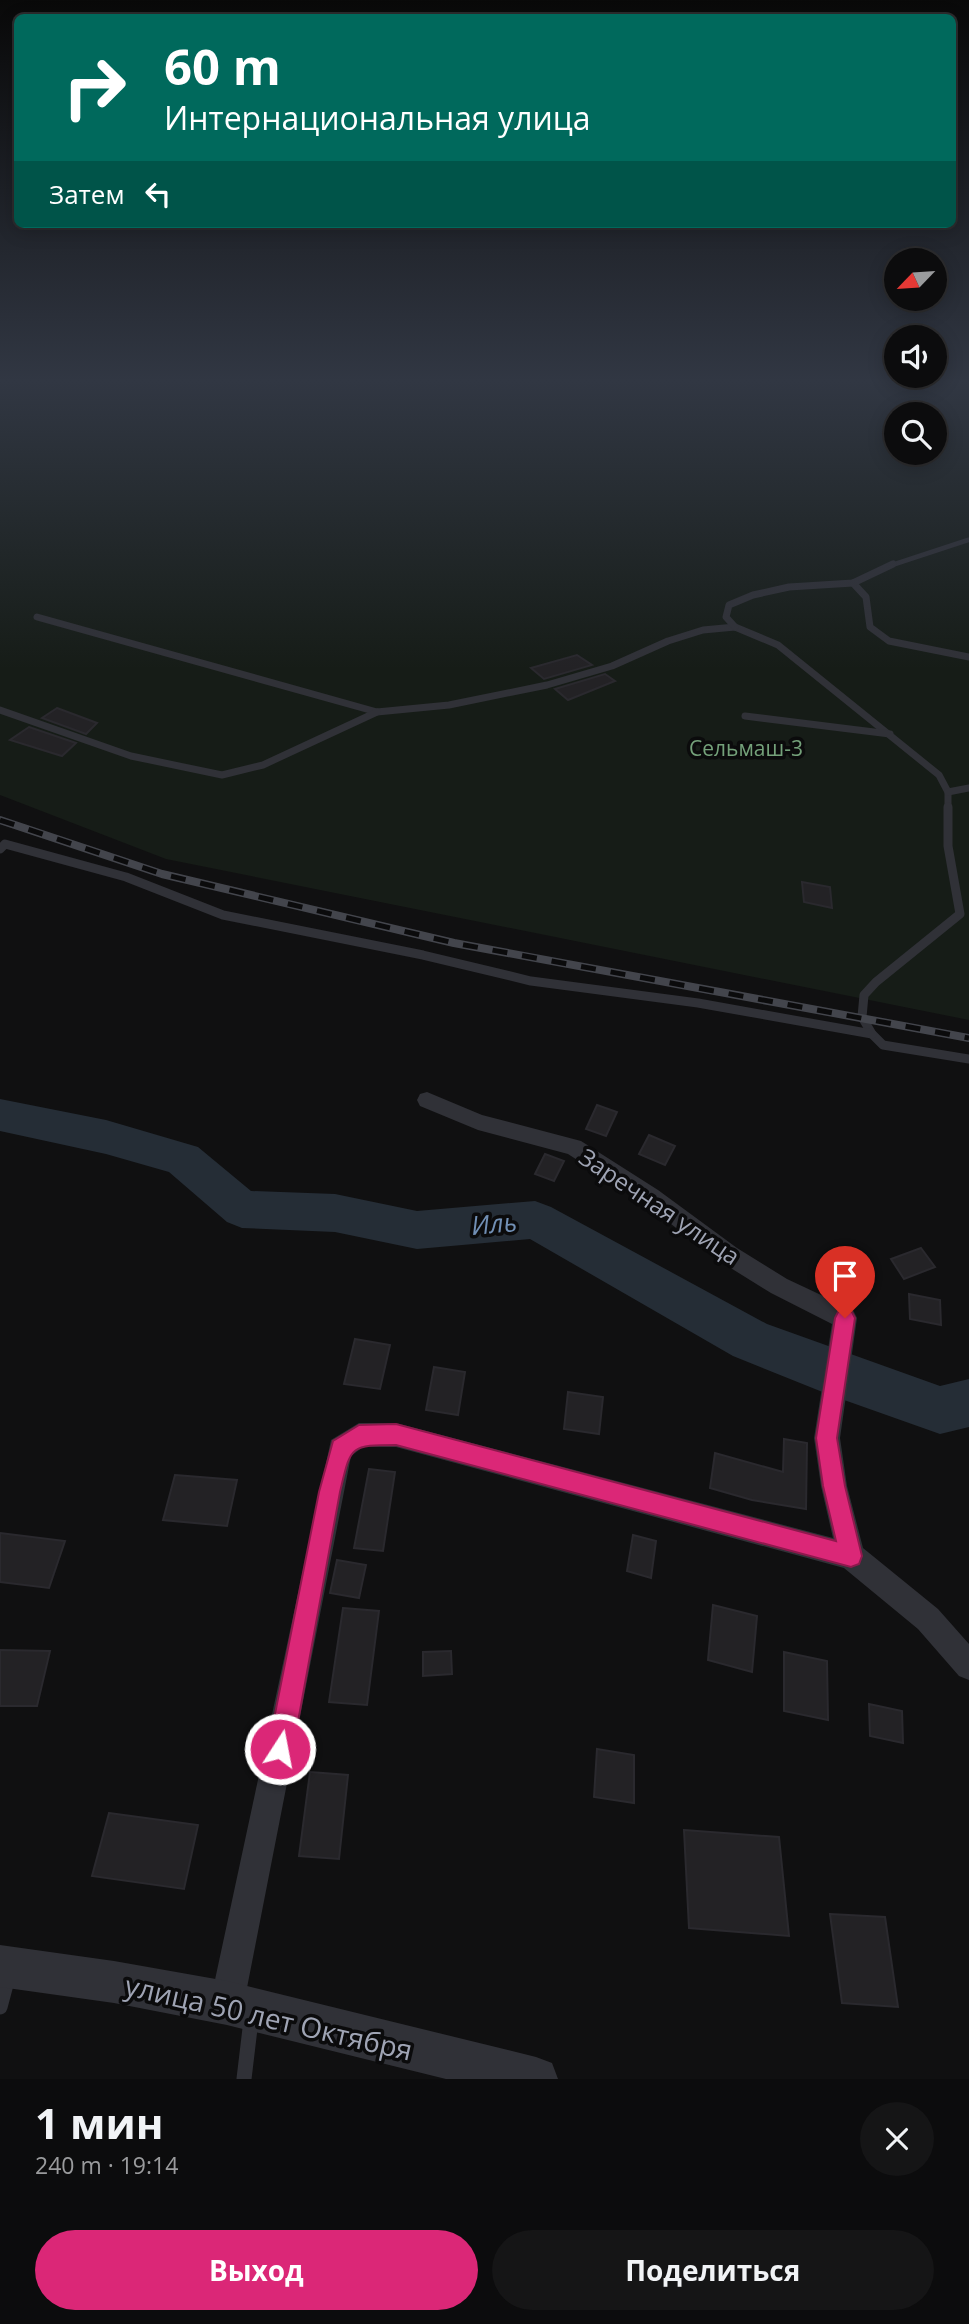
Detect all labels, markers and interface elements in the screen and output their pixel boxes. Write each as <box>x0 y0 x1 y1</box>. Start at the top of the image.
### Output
text: 60 m <box>164 33 281 99</box>
icon: right <box>49 42 140 133</box>
text: Интернациональная улица <box>164 96 591 139</box>
icon: left <box>139 175 177 213</box>
text: Затем <box>49 176 125 212</box>
north arrow <box>884 248 947 312</box>
map controls <box>884 248 947 465</box>
button: sound <box>884 325 947 388</box>
button: search <box>884 402 947 465</box>
park label: Сельмаш-3 <box>689 734 803 762</box>
street label: Заречная улица <box>573 1140 747 1272</box>
water label: Иль <box>470 1203 518 1243</box>
pin <box>815 1246 875 1318</box>
icon: arrive <box>826 1257 864 1295</box>
position arrow <box>243 1712 317 1786</box>
street label: улица 50 лет Октября <box>122 1965 416 2069</box>
text: 1 мин <box>35 2094 163 2151</box>
button: close <box>860 2102 934 2176</box>
text: 240 m · 19:14 <box>35 2149 178 2181</box>
button: Выход <box>35 2230 478 2310</box>
button: Поделиться <box>492 2230 934 2310</box>

